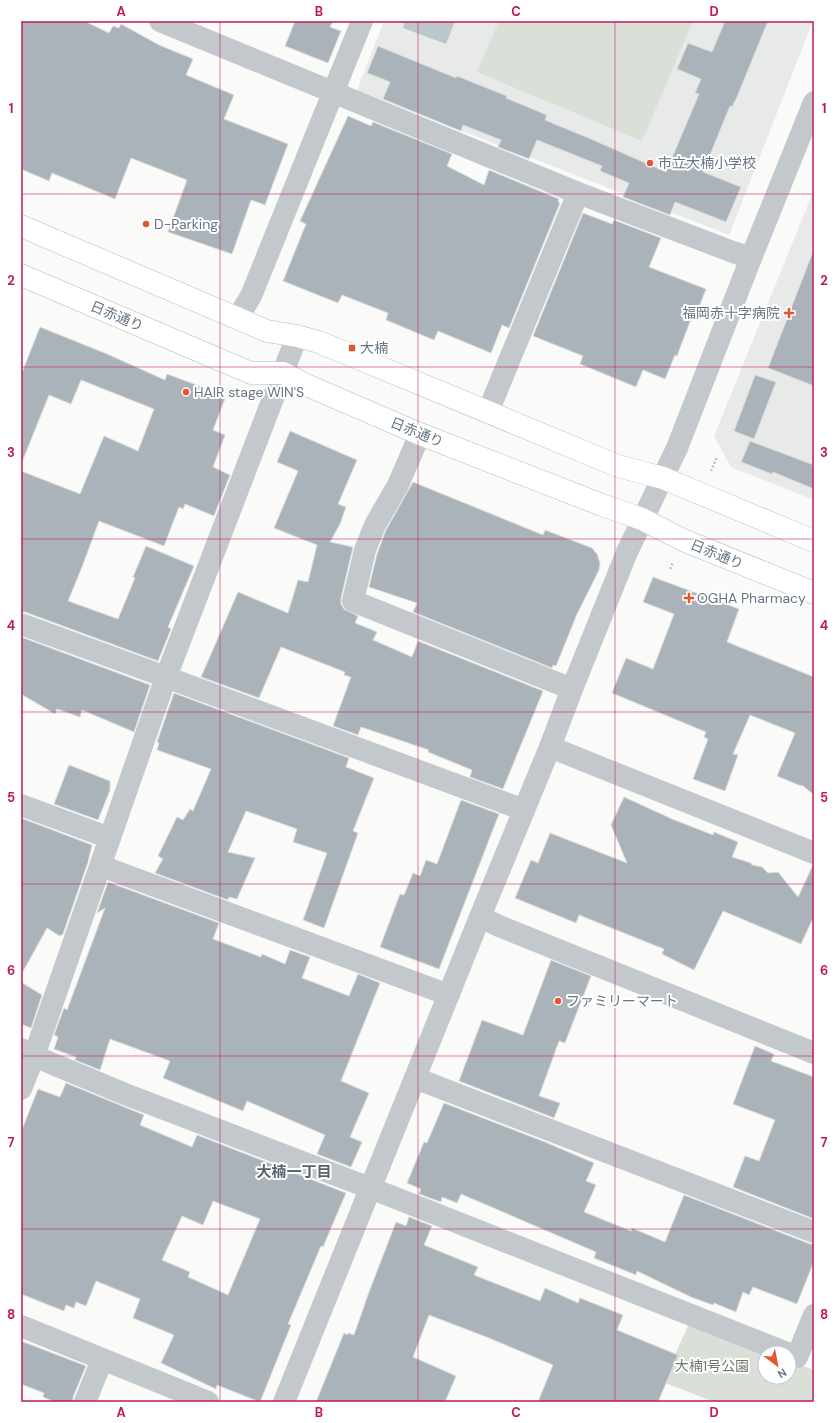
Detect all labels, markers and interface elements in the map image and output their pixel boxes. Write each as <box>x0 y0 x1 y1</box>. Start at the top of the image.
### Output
text: A <box>116 3 126 20</box>
text: B <box>315 3 323 20</box>
text: C <box>511 3 521 20</box>
text: D <box>709 3 719 20</box>
text: 1 <box>9 100 13 117</box>
text: 1 <box>822 100 826 117</box>
place label: 市立大楠小学校 <box>658 154 756 172</box>
marker: 市立大楠小学校 <box>645 158 655 168</box>
place label: D-Parking <box>154 215 218 233</box>
marker: D-Parking <box>141 219 151 229</box>
text: 2 <box>7 272 15 289</box>
text: 2 <box>820 272 828 289</box>
street label: 日赤通り <box>88 297 146 335</box>
place label: 福岡赤十字病院 <box>682 304 780 322</box>
marker: 福岡赤十字病院 <box>783 307 795 319</box>
place label: 大楠 <box>360 339 388 357</box>
marker: 大楠 <box>347 343 357 353</box>
place label: HAIR stage WIN'S <box>194 383 304 401</box>
marker: HAIR stage WIN'S <box>181 387 191 397</box>
street label: 日赤通り <box>388 413 446 451</box>
text: 3 <box>7 444 15 461</box>
text: 3 <box>820 444 828 461</box>
street label: 日赤通り <box>688 535 746 573</box>
place label: OGHA Pharmacy <box>697 589 806 607</box>
marker: OGHA Pharmacy <box>684 593 694 603</box>
text: 4 <box>7 617 15 634</box>
text: 4 <box>820 617 828 634</box>
text: 5 <box>7 789 15 806</box>
text: 5 <box>820 789 828 806</box>
text: 6 <box>7 962 15 979</box>
text: 6 <box>820 962 828 979</box>
place label: ファミリーマート <box>566 992 678 1010</box>
marker: ファミリーマート <box>553 996 563 1006</box>
text: 7 <box>8 1134 15 1151</box>
text: 7 <box>821 1134 828 1151</box>
district label: 大楠一丁目 <box>256 1162 332 1182</box>
text: 8 <box>7 1306 15 1323</box>
text: 8 <box>820 1306 828 1323</box>
north arrow <box>757 1345 797 1385</box>
park label: 大楠1号公園 <box>675 1357 749 1375</box>
text: N <box>775 1365 789 1382</box>
text: A <box>116 1404 126 1421</box>
text: B <box>315 1404 323 1421</box>
text: C <box>511 1404 521 1421</box>
text: D <box>709 1404 719 1421</box>

